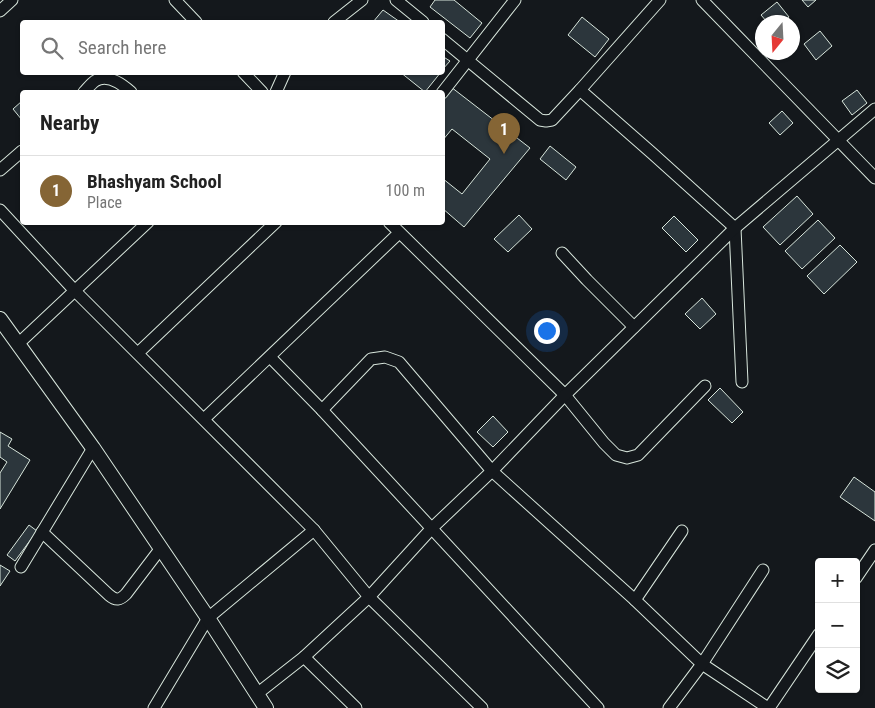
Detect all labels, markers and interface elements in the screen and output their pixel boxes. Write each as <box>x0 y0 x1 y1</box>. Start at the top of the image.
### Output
north arrow <box>755 15 800 60</box>
search box <box>20 20 445 75</box>
icon: search <box>38 34 66 62</box>
text: Search here <box>78 36 166 59</box>
text: Nearby <box>40 111 99 135</box>
pin: 1 <box>488 113 520 154</box>
text: Bhashyam School <box>87 170 222 193</box>
text: 1 <box>52 181 60 200</box>
text: 100 m <box>386 181 425 200</box>
text: Place <box>87 193 122 212</box>
your location <box>534 318 560 344</box>
map controls <box>815 558 860 693</box>
button: + <box>815 558 860 603</box>
button: − <box>815 603 860 648</box>
button: layers <box>815 648 860 693</box>

